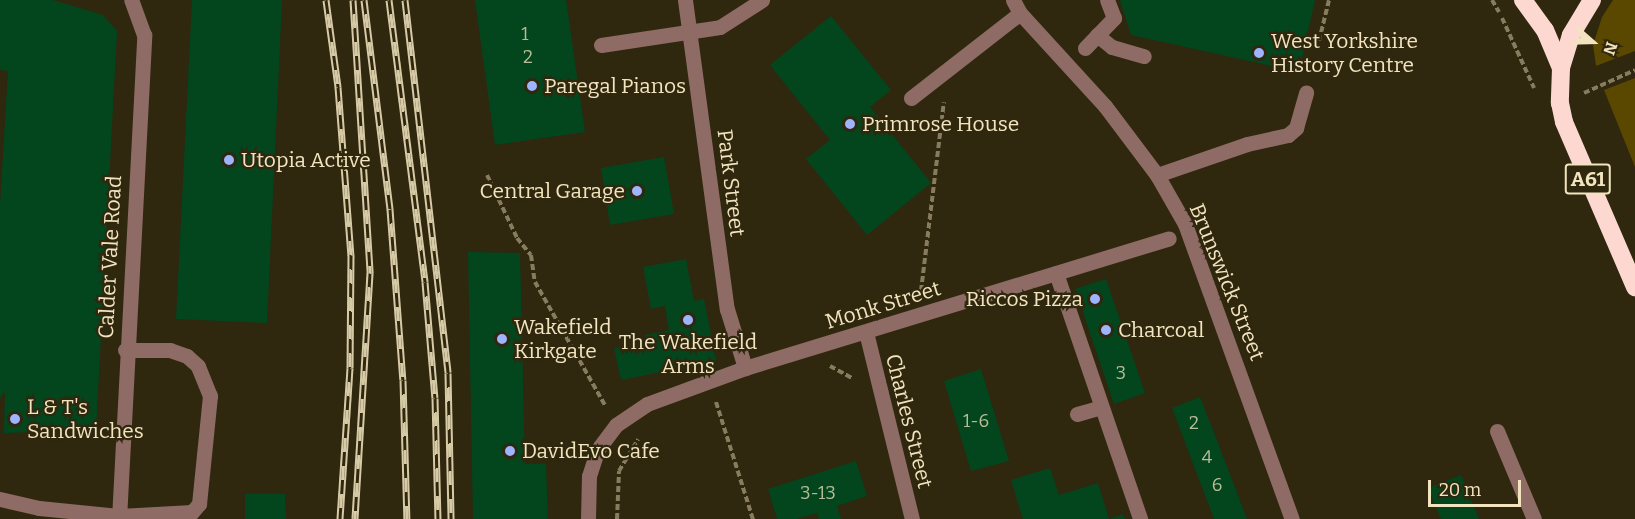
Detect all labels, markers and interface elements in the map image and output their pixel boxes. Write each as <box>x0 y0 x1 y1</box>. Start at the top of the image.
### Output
north arrow <box>1563 12 1623 72</box>
house number: 1 <box>521 23 529 45</box>
place label: West Yorkshire History Centre <box>1271 28 1418 78</box>
text: N <box>1599 39 1621 57</box>
house number: 2 <box>523 46 533 68</box>
marker: West Yorkshire History Centre <box>1252 46 1266 60</box>
place label: Paregal Pianos <box>544 73 686 99</box>
marker: Paregal Pianos <box>525 79 539 93</box>
place label: Primrose House <box>862 111 1019 137</box>
marker: Primrose House <box>843 117 857 131</box>
street label: Park Street <box>712 128 750 238</box>
place label: Utopia Active <box>241 147 371 173</box>
marker: Utopia Active <box>222 153 236 167</box>
road number: A61 <box>1564 162 1612 196</box>
street label: Calder Vale Road <box>93 175 127 339</box>
place label: Central Garage <box>480 178 625 204</box>
marker: Central Garage <box>630 184 644 198</box>
street label: Brunswick Street <box>1184 200 1270 364</box>
street label: Monk Street <box>822 276 944 334</box>
place label: Riccos Pizza <box>966 286 1083 312</box>
marker: Riccos Pizza <box>1088 292 1102 306</box>
marker: The Wakefield Arms <box>681 313 695 327</box>
place label: Wakefield Kirkgate <box>514 314 612 364</box>
place label: Charcoal <box>1118 317 1204 343</box>
marker: Charcoal <box>1099 323 1113 337</box>
place label: The Wakefield Arms <box>619 329 757 379</box>
marker: Wakefield Kirkgate <box>495 332 509 346</box>
street label: Charles Street <box>880 351 938 491</box>
house number: 3 <box>1116 362 1126 384</box>
place label: L & T's Sandwiches <box>27 394 144 444</box>
house number: 1-6 <box>963 410 989 432</box>
marker: L & T's Sandwiches <box>8 412 22 426</box>
house number: 2 <box>1189 412 1199 434</box>
place label: DavidEvo Cafe <box>522 438 660 464</box>
marker: DavidEvo Cafe <box>503 444 517 458</box>
house number: 4 <box>1202 446 1212 468</box>
scale bar <box>1431 468 1524 506</box>
house number: 6 <box>1212 474 1222 496</box>
text: 20 m <box>1439 479 1481 501</box>
house number: 3-13 <box>800 482 836 504</box>

